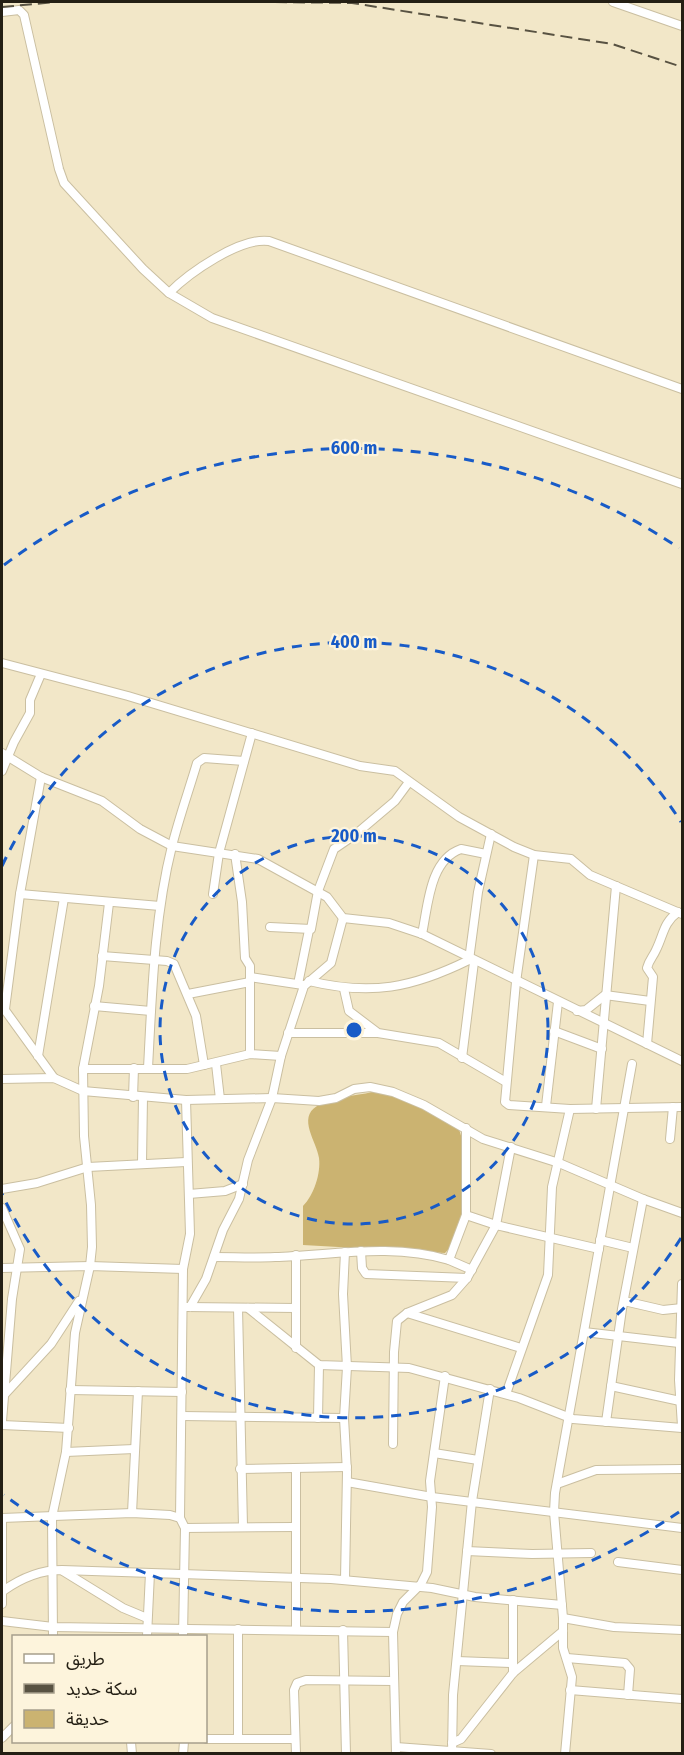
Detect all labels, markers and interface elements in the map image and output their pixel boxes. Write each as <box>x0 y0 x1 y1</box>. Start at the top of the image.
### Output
text: 600 m <box>331 437 377 459</box>
text: 400 m <box>331 631 377 653</box>
text: 200 m <box>330 825 377 847</box>
centre of rings <box>344 1020 364 1040</box>
legend <box>12 1635 207 1743</box>
text: طريق <box>66 1648 105 1670</box>
text: سكة حديد <box>66 1678 137 1700</box>
text: حديقة <box>66 1708 109 1730</box>

